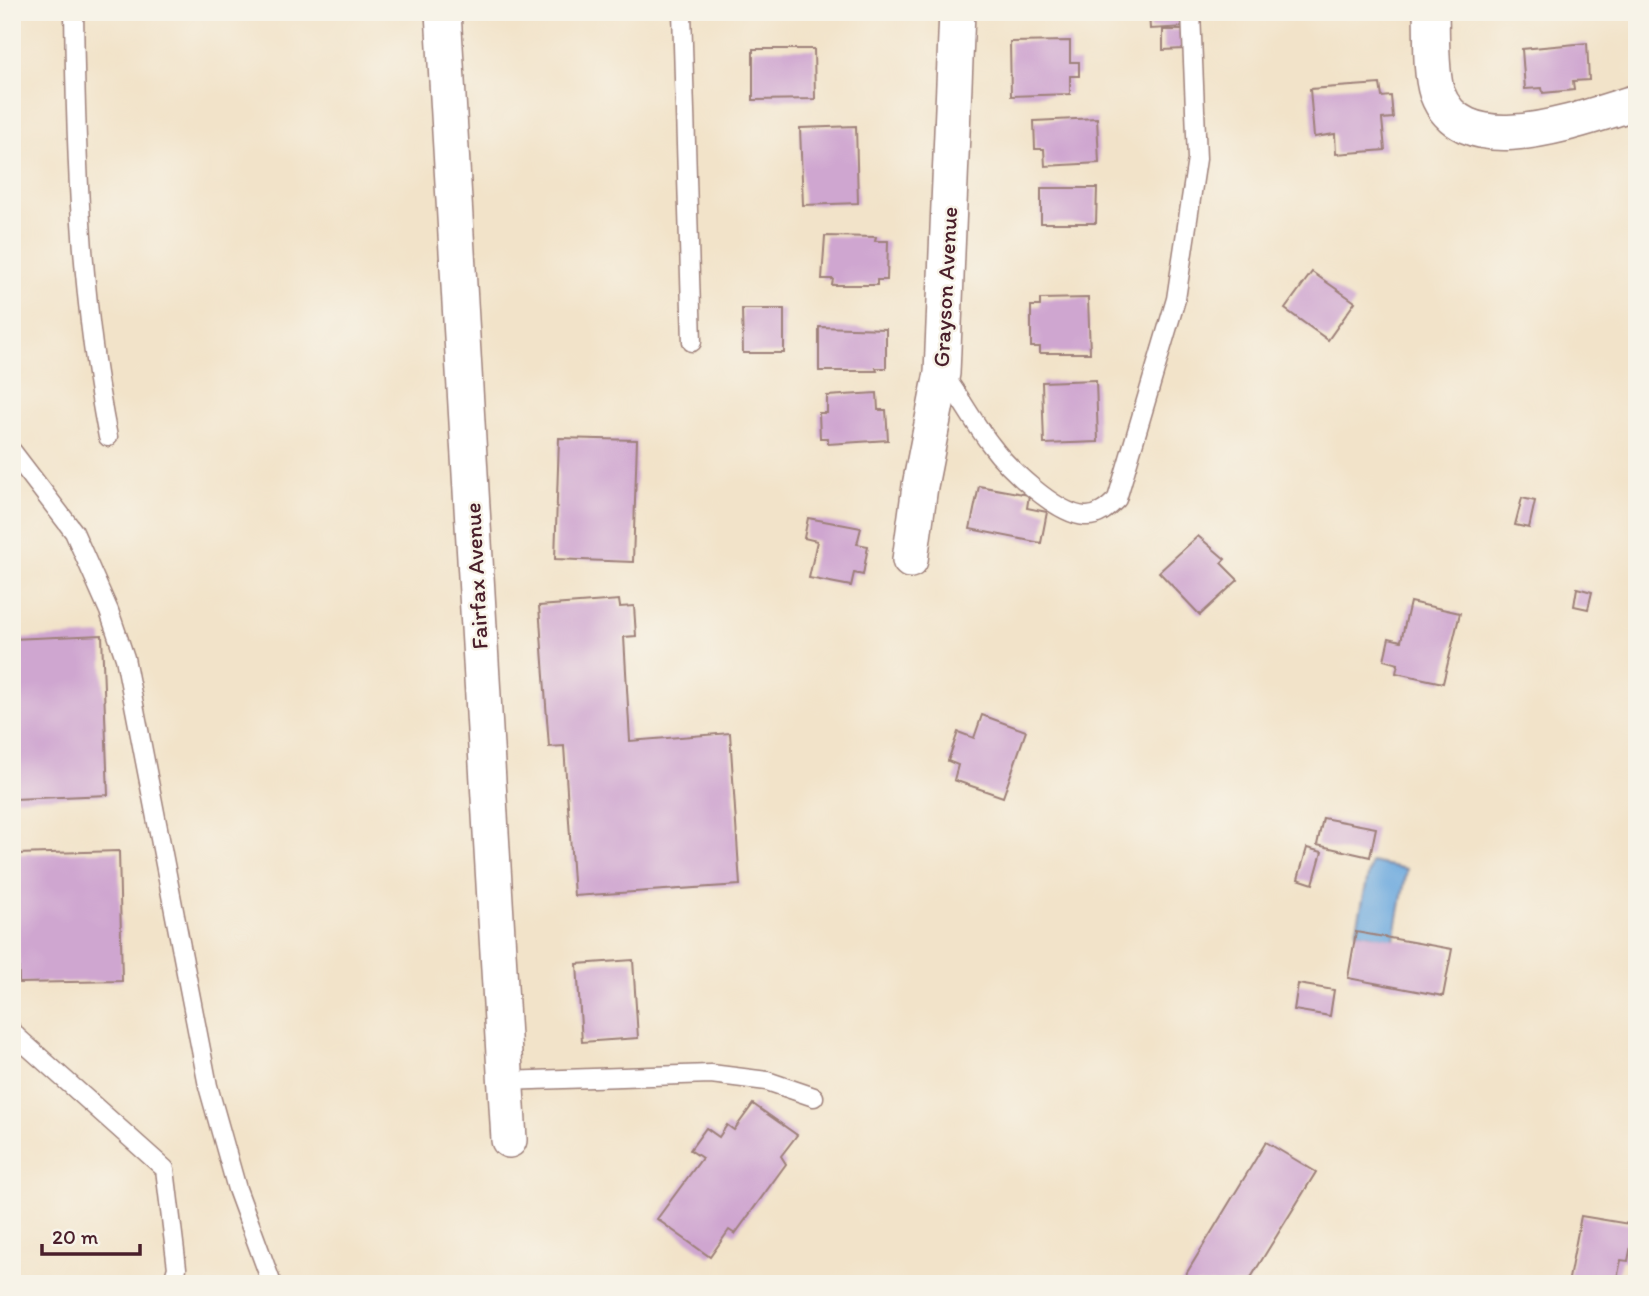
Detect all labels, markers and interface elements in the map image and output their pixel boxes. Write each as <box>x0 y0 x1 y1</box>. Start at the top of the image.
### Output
street label: Grayson Avenue <box>927 206 963 368</box>
street label: Fairfax Avenue <box>458 502 494 650</box>
scale bar <box>42 1212 140 1256</box>
text: 20 m <box>52 1224 99 1249</box>

